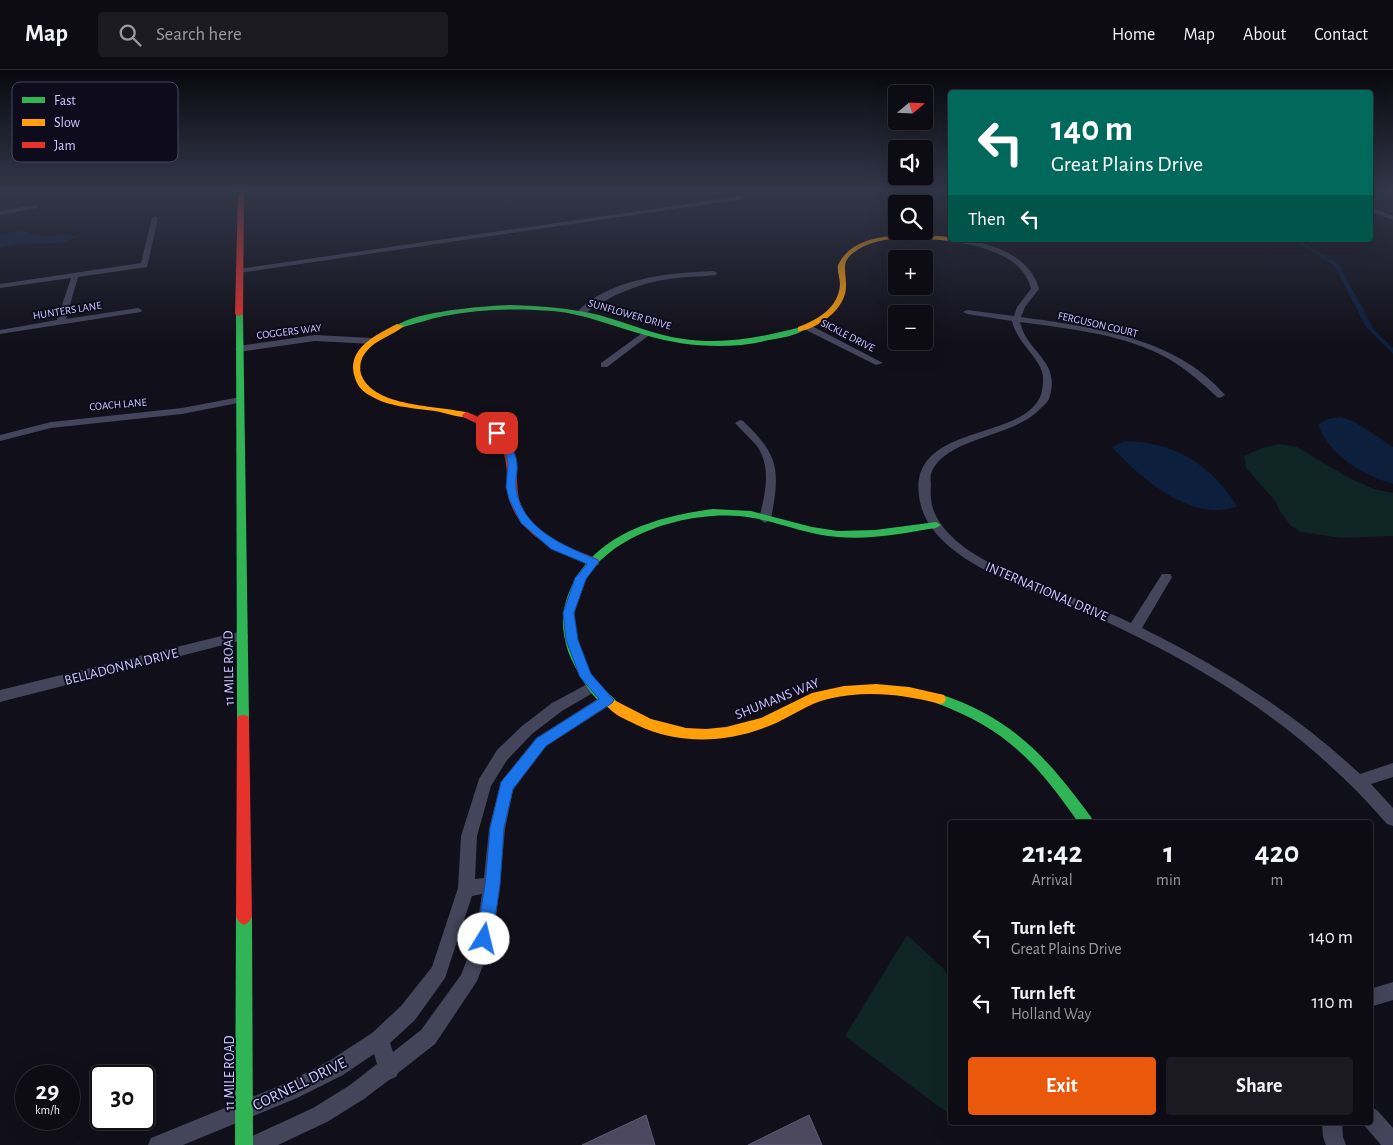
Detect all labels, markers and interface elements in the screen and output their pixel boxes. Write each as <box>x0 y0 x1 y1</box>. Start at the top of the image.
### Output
search box <box>98 12 448 57</box>
icon: search <box>116 21 144 49</box>
text: Map <box>25 22 68 46</box>
text: Search here <box>156 25 242 44</box>
text: Home <box>1112 26 1155 44</box>
text: Map <box>1183 26 1215 44</box>
text: About <box>1243 26 1286 44</box>
text: Contact <box>1314 26 1368 44</box>
legend <box>12 82 178 162</box>
north arrow <box>888 85 932 130</box>
map controls <box>888 85 933 350</box>
text: Fast <box>54 94 76 108</box>
icon: left <box>968 110 1033 175</box>
text: 140 m <box>1051 112 1133 147</box>
text: Slow <box>54 116 81 130</box>
text: Jam <box>54 139 76 153</box>
button: sound <box>888 140 933 185</box>
text: Great Plains Drive <box>1051 153 1203 175</box>
button: search <box>888 195 933 240</box>
icon: left <box>1016 205 1044 233</box>
text: Then <box>968 210 1006 229</box>
button: + <box>888 250 933 295</box>
street label: SUNFLOWER DRIVE <box>587 297 673 332</box>
street label: HUNTERS LANE <box>32 300 103 321</box>
button: − <box>888 305 933 350</box>
street label: FERGUSON COURT <box>1057 310 1140 339</box>
street label: SICKLE DRIVE <box>819 317 877 354</box>
street label: COGGERS WAY <box>256 322 322 341</box>
street label: COACH LANE <box>89 396 148 412</box>
pin <box>476 412 518 454</box>
icon: arrive <box>483 419 511 447</box>
street label: INTERNATIONAL DRIVE <box>983 560 1110 624</box>
street label: 11 MILE ROAD <box>221 630 237 706</box>
street label: BELLADONNA DRIVE <box>63 646 180 688</box>
street label: SHUMANS WAY <box>733 675 822 722</box>
text: 21:42 <box>1022 838 1083 868</box>
text: 1 <box>1163 838 1174 868</box>
text: 420 <box>1255 838 1299 868</box>
text: Arrival <box>1031 872 1073 888</box>
text: min <box>1156 872 1181 888</box>
text: m <box>1271 872 1283 888</box>
position arrow <box>457 912 509 964</box>
text: Turn left <box>1011 919 1075 938</box>
icon: left <box>968 924 996 952</box>
text: 140 m <box>1309 928 1353 947</box>
text: Great Plains Drive <box>1011 941 1122 957</box>
text: Turn left <box>1011 984 1075 1003</box>
icon: left <box>968 989 996 1017</box>
text: 110 m <box>1312 993 1353 1012</box>
text: Holland Way <box>1011 1006 1091 1022</box>
street label: 11 MILE ROAD <box>223 1035 237 1111</box>
street label: CORNELL DRIVE <box>250 1054 349 1113</box>
button: Exit <box>968 1057 1156 1115</box>
button: Share <box>1166 1057 1353 1115</box>
speed limit sign: 30 <box>90 1065 155 1130</box>
text: 29 <box>36 1079 59 1104</box>
text: km/h <box>35 1104 60 1116</box>

